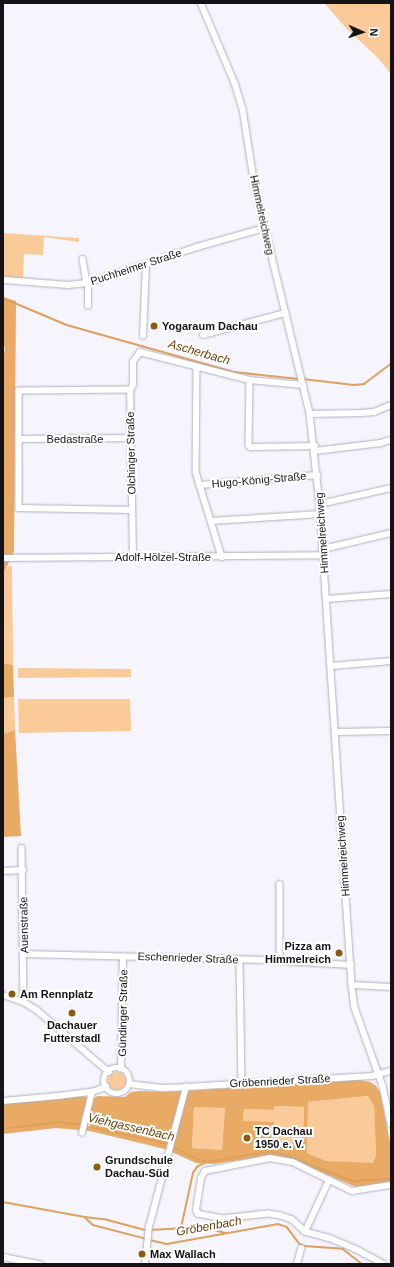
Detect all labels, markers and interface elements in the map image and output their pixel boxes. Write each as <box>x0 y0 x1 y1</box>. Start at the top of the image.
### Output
north arrow <box>342 12 382 52</box>
text: N <box>368 28 380 37</box>
street label: Himmelreichweg <box>247 174 277 256</box>
street label: Puchheimer Straße <box>89 246 183 288</box>
place label: Yogaraum Dachau <box>162 319 258 333</box>
marker: Yogaraum Dachau <box>149 321 159 331</box>
water label: Ascherbach <box>167 337 231 369</box>
street label: Olchinger Straße <box>124 411 138 495</box>
street label: Bedastraße <box>47 432 103 446</box>
street label: Hugo-König-Straße <box>211 469 307 491</box>
street label: Himmelreichweg <box>313 492 331 574</box>
street label: Adolf-Hölzel-Straße <box>115 550 211 564</box>
street label: Himmelreichweg <box>334 815 352 897</box>
street label: Auenstraße <box>17 896 31 954</box>
place label: Pizza am Himmelreich <box>265 940 331 966</box>
marker: Pizza am Himmelreich <box>334 948 344 958</box>
street label: Eschenrieder Straße <box>137 950 239 966</box>
street label: Gündinger Straße <box>116 969 130 1057</box>
place label: Am Rennplatz <box>20 987 93 1001</box>
marker: Am Rennplatz <box>7 989 17 999</box>
marker: Dachauer Futterstadl <box>67 1008 77 1018</box>
place label: Dachauer Futterstadl <box>44 1019 100 1045</box>
street label: Gröbenrieder Straße <box>229 1072 331 1090</box>
water label: Viehgassenbach <box>86 1111 176 1145</box>
place label: TC Dachau 1950 e. V. <box>255 1125 312 1151</box>
marker: TC Dachau 1950 e. V. <box>242 1133 252 1143</box>
place label: Grundschule Dachau-Süd <box>105 1154 173 1180</box>
marker: Grundschule Dachau-Süd <box>92 1162 102 1172</box>
water label: Gröbenbach <box>175 1214 243 1240</box>
place label: Max Wallach <box>150 1247 216 1261</box>
marker: Max Wallach <box>137 1249 147 1259</box>

